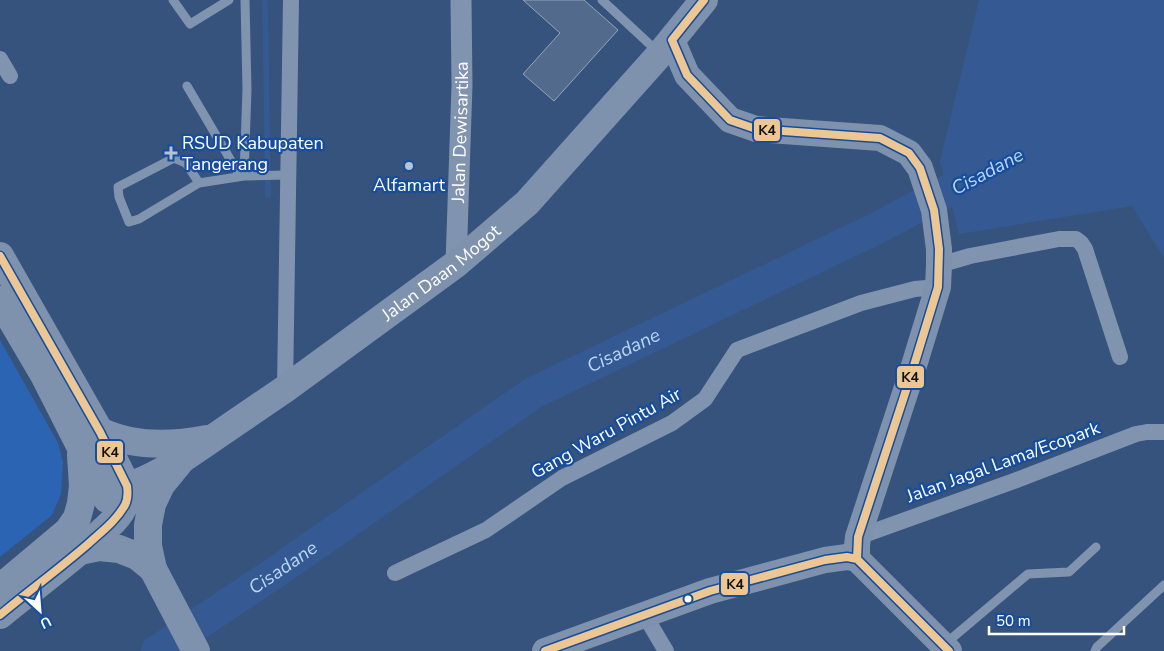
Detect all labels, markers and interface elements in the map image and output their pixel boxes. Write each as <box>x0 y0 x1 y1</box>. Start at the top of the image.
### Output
street label: Jalan Dewisartika <box>446 61 474 204</box>
line badge: K4 <box>753 118 781 142</box>
text: K4 <box>758 121 776 140</box>
place label: RSUD Kabupaten Tangerang <box>182 131 324 176</box>
water label: Cisadane <box>947 142 1028 202</box>
marker: RSUD Kabupaten Tangerang <box>164 146 178 160</box>
marker: Alfamart <box>403 160 415 172</box>
place label: Alfamart <box>373 173 446 197</box>
street label: Jalan Daan Mogot <box>376 219 506 327</box>
water label: Cisadane <box>583 322 665 379</box>
line badge: K4 <box>896 365 925 389</box>
text: K4 <box>901 368 919 387</box>
street label: Gang Waru Pintu Air <box>527 381 686 484</box>
street label: Jalan Jagal Lama/Ecopark <box>902 416 1104 508</box>
line badge: K4 <box>96 440 124 464</box>
text: K4 <box>101 443 119 462</box>
water label: Cisadane <box>243 535 323 601</box>
line badge: K4 <box>720 572 749 596</box>
text: K4 <box>726 575 744 594</box>
north arrow <box>15 586 65 636</box>
unlabelled marker <box>683 594 693 604</box>
scale bar <box>989 604 1124 636</box>
text: U <box>37 611 54 633</box>
text: 50 m <box>996 611 1031 631</box>

